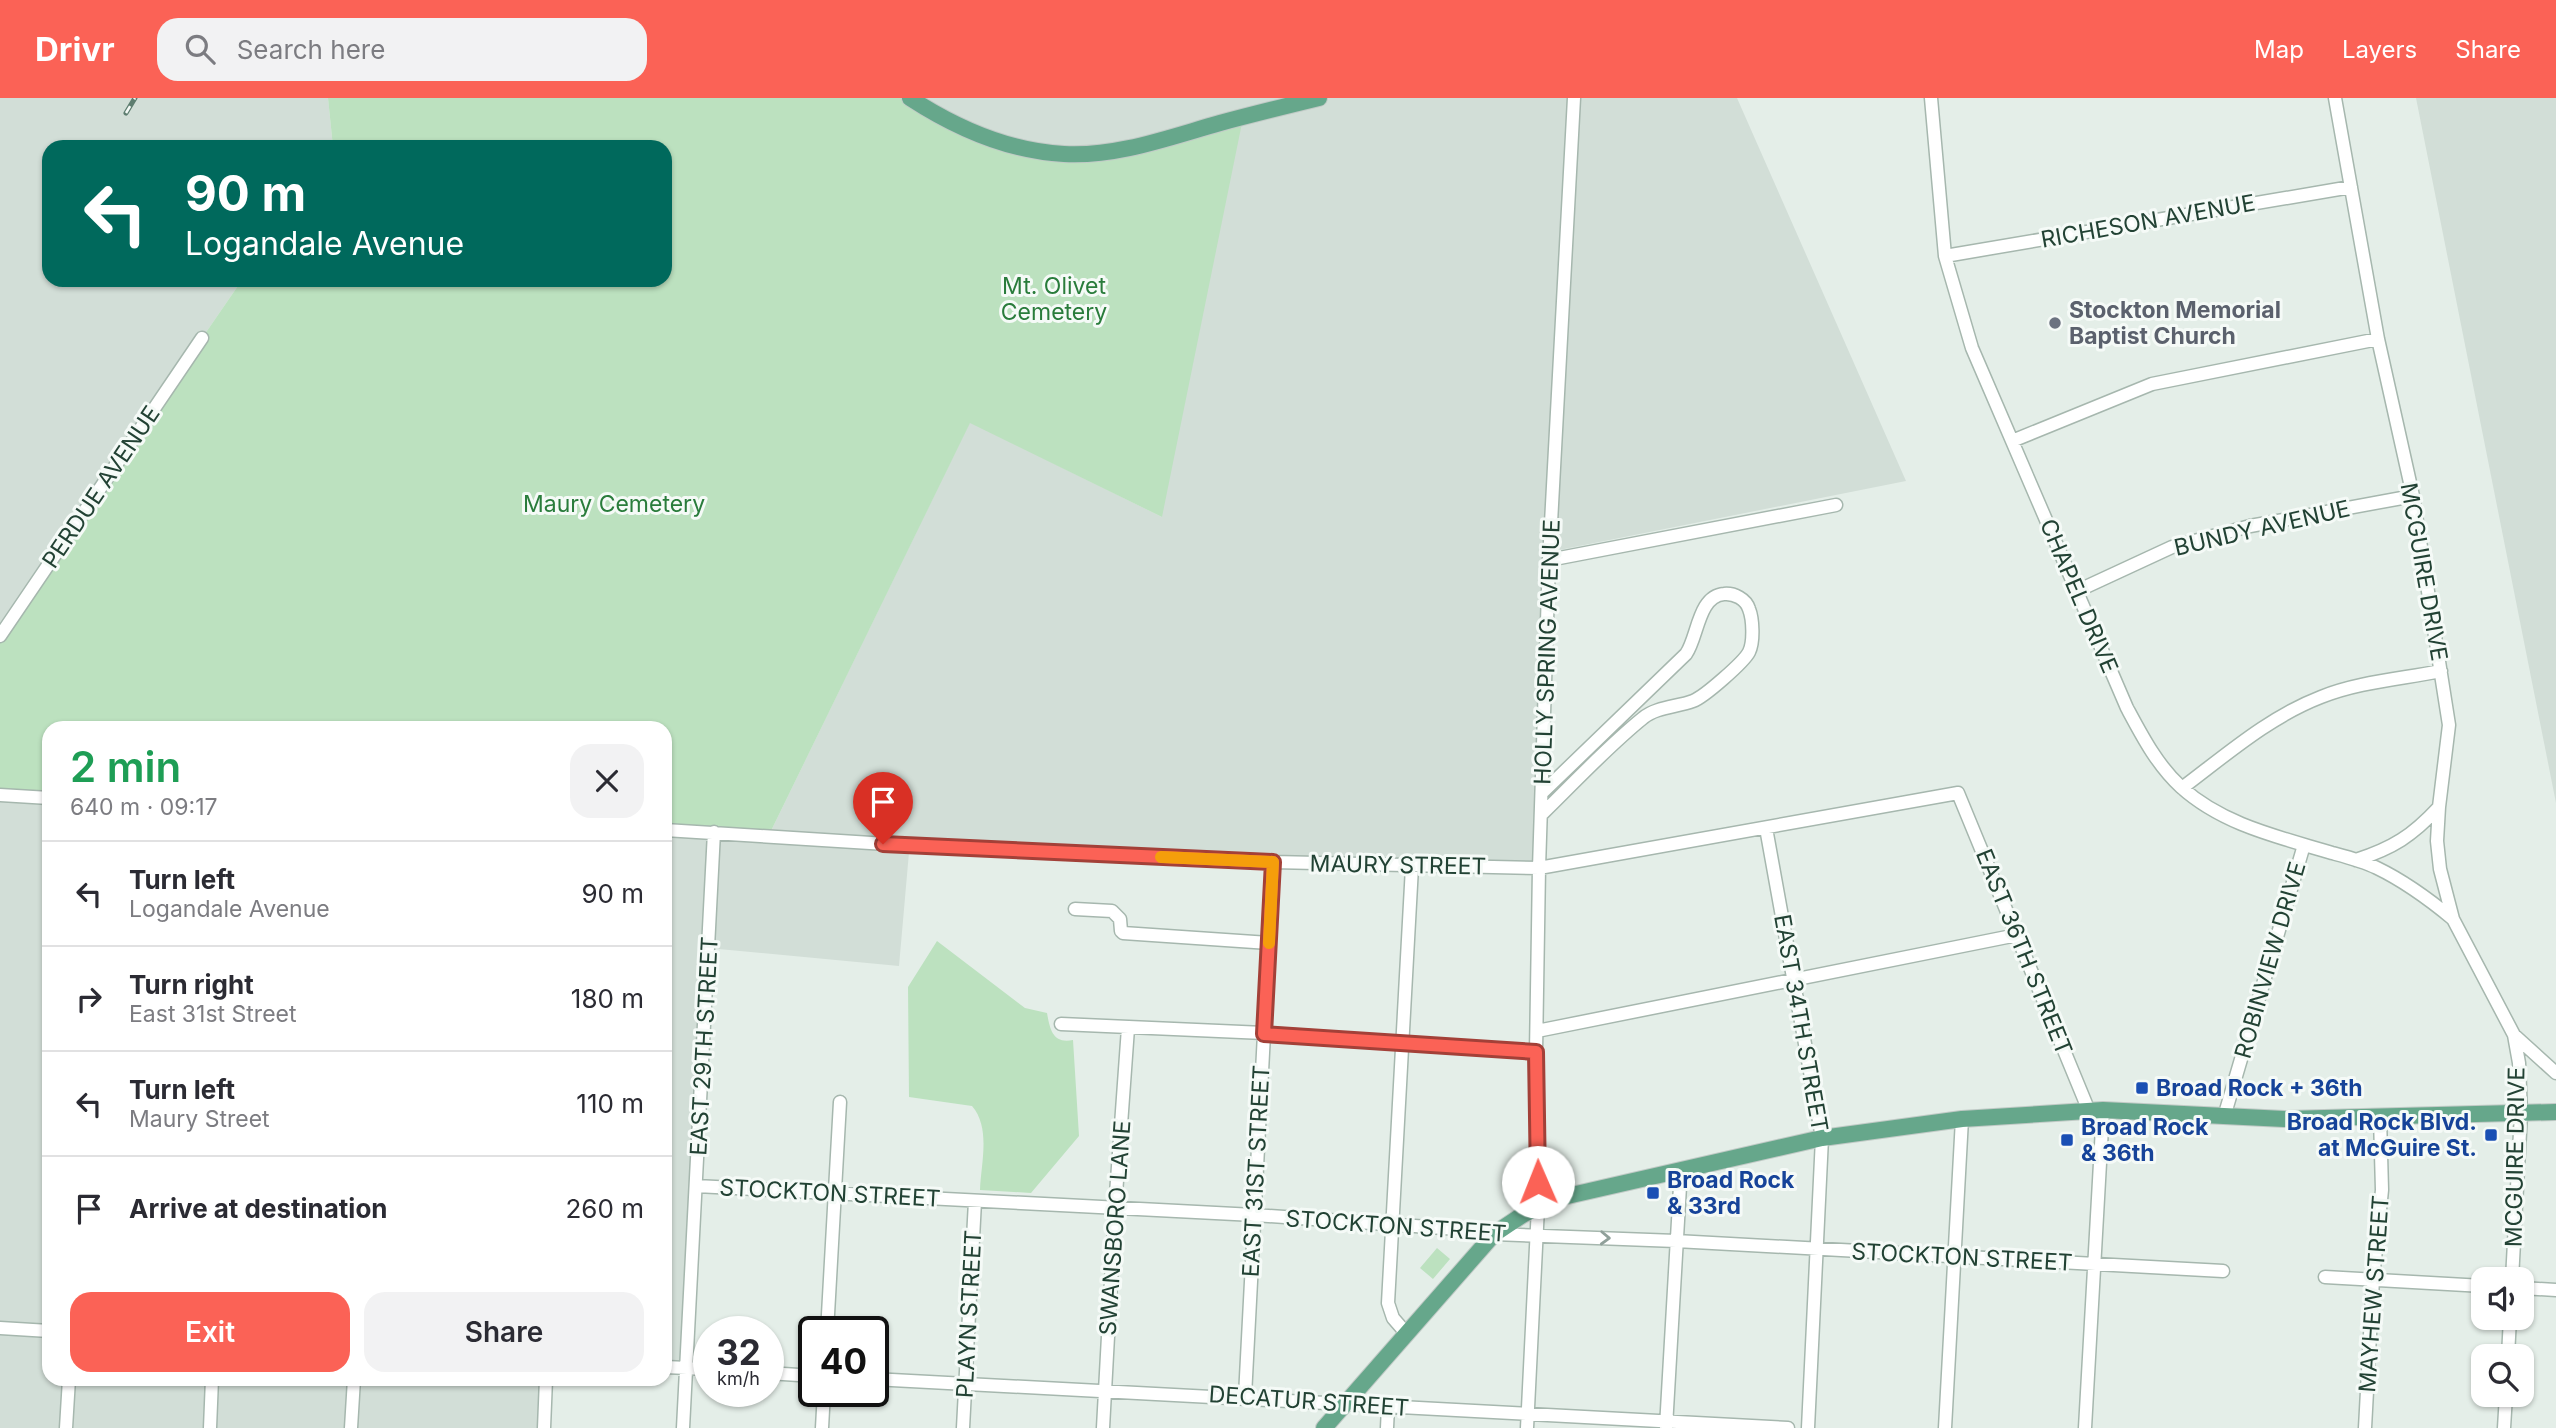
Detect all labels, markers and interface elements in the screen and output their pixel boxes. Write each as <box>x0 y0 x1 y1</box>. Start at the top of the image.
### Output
search box <box>157 18 647 81</box>
text: Drivr <box>35 29 115 69</box>
icon: search <box>181 30 219 68</box>
text: Search here <box>237 34 385 65</box>
text: Map <box>2254 35 2304 64</box>
text: Layers <box>2342 35 2417 64</box>
text: Share <box>2455 35 2521 64</box>
text: 90 m <box>185 164 306 223</box>
icon: left <box>70 168 161 259</box>
street label: RICHESON AVENUE <box>2039 188 2257 254</box>
text: Logandale Avenue <box>185 224 464 263</box>
park label: Mt. Olivet Cemetery <box>1001 272 1107 326</box>
place label: Stockton Memorial Baptist Church <box>2069 296 2281 350</box>
marker: Stockton Memorial Baptist Church <box>2047 315 2063 331</box>
street label: PERDUE AVENUE <box>36 401 166 573</box>
street label: MCGUIRE DRIVE <box>2395 481 2453 663</box>
park label: Maury Cemetery <box>523 490 705 518</box>
street label: BUNDY AVENUE <box>2171 494 2353 562</box>
street label: CHAPEL DRIVE <box>2034 515 2124 677</box>
street label: HOLLY SPRING AVENUE <box>1528 519 1566 785</box>
text: 2 min <box>70 741 181 792</box>
button: close <box>570 744 644 818</box>
pin <box>853 772 913 844</box>
icon: arrive <box>864 783 902 821</box>
text: 640 m · 09:17 <box>70 793 218 821</box>
street label: EAST 36TH STREET <box>1970 845 2078 1059</box>
street label: MAURY STREET <box>1309 849 1487 881</box>
street label: ROBINVIEW DRIVE <box>2229 858 2311 1062</box>
text: Turn left <box>129 864 235 895</box>
icon: left <box>70 875 108 913</box>
text: 90 m <box>581 878 644 909</box>
text: Logandale Avenue <box>129 895 330 923</box>
street label: EAST 34TH STREET <box>1768 912 1834 1134</box>
street label: EAST 29TH STREET <box>684 936 724 1156</box>
text: Turn right <box>129 969 254 1000</box>
icon: right <box>70 980 108 1018</box>
text: 180 m <box>571 983 644 1014</box>
text: East 31st Street <box>129 1000 296 1028</box>
street label: EAST 31ST STREET <box>1236 1064 1276 1278</box>
street label: MCGUIRE DRIVE <box>2499 1067 2531 1247</box>
text: Turn left <box>129 1074 235 1105</box>
place label: Broad Rock + 36th <box>2156 1074 2363 1102</box>
marker: Broad Rock + 36th <box>2134 1080 2150 1096</box>
icon: left <box>70 1085 108 1123</box>
text: 110 m <box>576 1088 644 1119</box>
text: Maury Street <box>129 1105 270 1133</box>
place label: Broad Rock Blvd. at McGuire St. <box>2287 1108 2477 1162</box>
place label: Broad Rock & 36th <box>2081 1113 2209 1167</box>
street label: SWANSBORO LANE <box>1094 1119 1136 1337</box>
marker: Broad Rock Blvd. at McGuire St. <box>2483 1127 2499 1143</box>
marker: Broad Rock & 36th <box>2059 1132 2075 1148</box>
position arrow <box>1501 1145 1575 1219</box>
place label: Broad Rock & 33rd <box>1667 1166 1795 1220</box>
street label: STOCKTON STREET <box>719 1173 941 1213</box>
marker: Broad Rock & 33rd <box>1645 1185 1661 1201</box>
icon: arrive <box>70 1190 108 1228</box>
text: Arrive at destination <box>129 1193 388 1224</box>
text: 260 m <box>566 1193 644 1224</box>
street label: MAYHEW STREET <box>2353 1195 2395 1393</box>
street label: STOCKTON STREET <box>1285 1204 1507 1248</box>
street label: PLAYN STREET <box>951 1229 987 1399</box>
one-way arrow <box>1599 1231 1610 1246</box>
street label: STOCKTON STREET <box>1851 1237 2073 1277</box>
map controls <box>2471 1267 2534 1407</box>
button: sound <box>2471 1267 2534 1330</box>
button: Exit <box>70 1292 350 1372</box>
button: Share <box>364 1292 644 1372</box>
speed limit sign: 40 <box>798 1316 889 1407</box>
text: 32 <box>716 1331 761 1373</box>
button: search <box>2471 1344 2534 1407</box>
text: km/h <box>717 1368 760 1389</box>
street label: DECATUR STREET <box>1208 1380 1410 1422</box>

